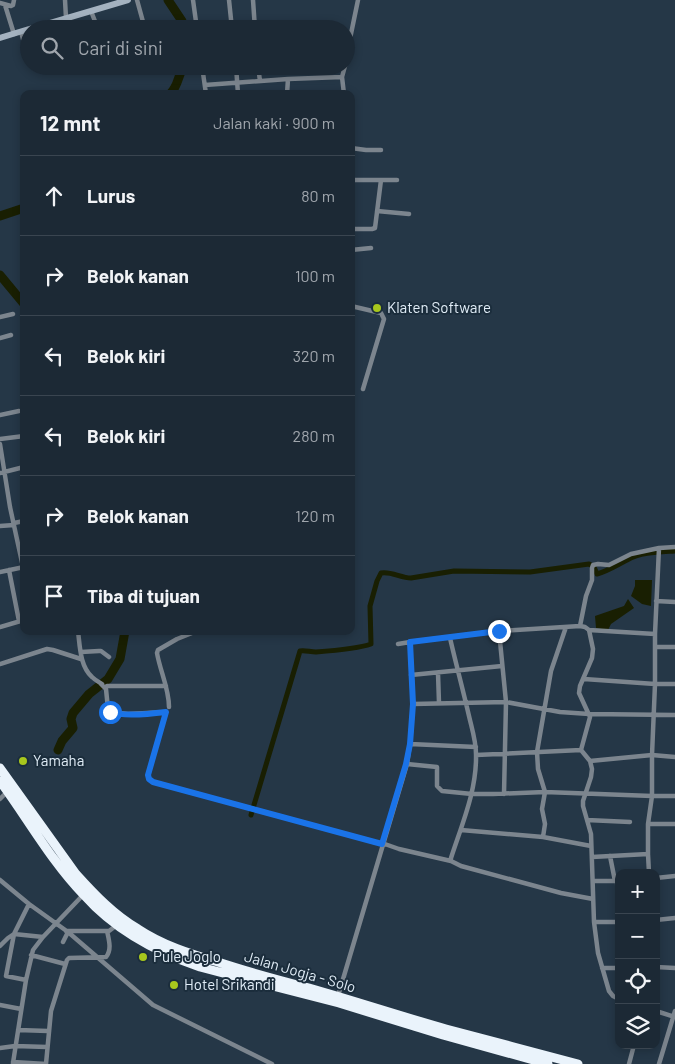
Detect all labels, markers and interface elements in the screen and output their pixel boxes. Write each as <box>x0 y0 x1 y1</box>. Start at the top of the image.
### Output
search box <box>20 20 355 75</box>
icon: search <box>38 34 66 62</box>
text: Cari di sini <box>78 36 163 59</box>
text: 12 mnt <box>40 110 100 135</box>
text: Jalan kaki · 900 m <box>213 113 335 132</box>
icon: ahead <box>40 182 68 210</box>
text: Lurus <box>87 184 135 207</box>
text: 80 m <box>301 186 335 205</box>
icon: right <box>40 262 68 290</box>
text: Belok kanan <box>87 264 189 287</box>
text: 100 m <box>295 266 335 285</box>
place label: Klaten Software <box>387 298 491 316</box>
marker: Klaten Software <box>371 302 383 314</box>
icon: left <box>40 342 68 370</box>
text: Belok kiri <box>87 344 165 367</box>
text: 320 m <box>293 346 335 365</box>
icon: left <box>40 422 68 450</box>
text: Belok kiri <box>87 424 165 447</box>
text: 280 m <box>293 426 335 445</box>
icon: right <box>40 502 68 530</box>
text: Belok kanan <box>87 504 189 527</box>
text: 120 m <box>295 506 335 525</box>
icon: arrive <box>40 582 68 610</box>
text: Tiba di tujuan <box>87 584 200 607</box>
route end <box>488 620 511 643</box>
route start <box>99 701 122 724</box>
place label: Yamaha <box>33 751 84 769</box>
marker: Yamaha <box>17 755 29 767</box>
map controls <box>615 869 660 1049</box>
button: + <box>615 869 660 914</box>
button: − <box>615 914 660 959</box>
place label: Pule Joglo <box>153 947 221 965</box>
street label: Jalan Jogja - Solo <box>242 947 358 996</box>
marker: Pule Joglo <box>137 951 149 963</box>
button: locate <box>615 959 660 1004</box>
place label: Hotel Srikandi <box>184 975 275 993</box>
marker: Hotel Srikandi <box>168 979 180 991</box>
button: layers <box>615 1004 660 1049</box>

